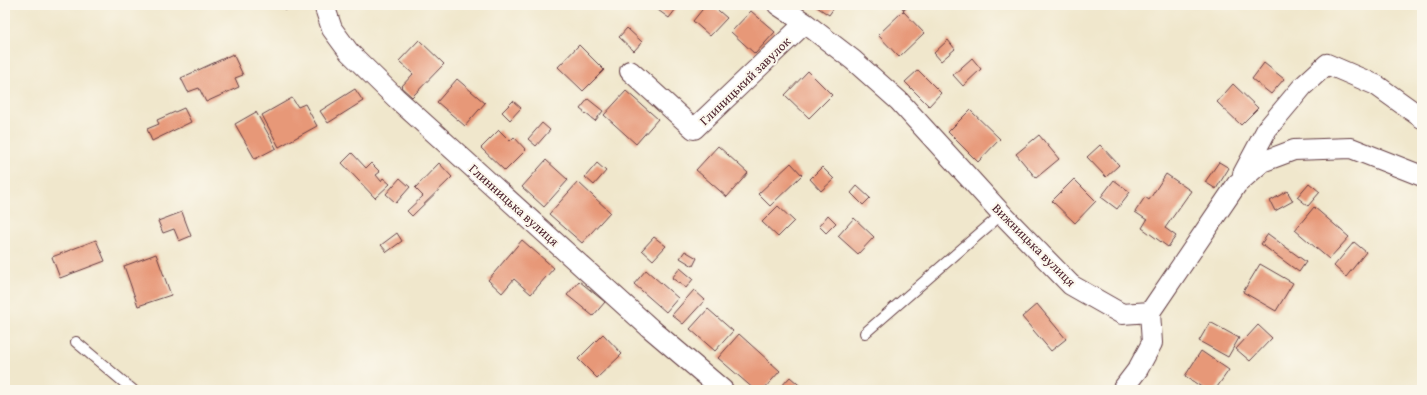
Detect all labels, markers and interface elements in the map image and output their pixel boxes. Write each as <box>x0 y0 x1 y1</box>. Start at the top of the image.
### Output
street label: Глиницький завулок <box>695 32 795 130</box>
street label: Глинницька вулиця <box>465 159 563 251</box>
street label: Вижницька вулиця <box>988 199 1080 291</box>

